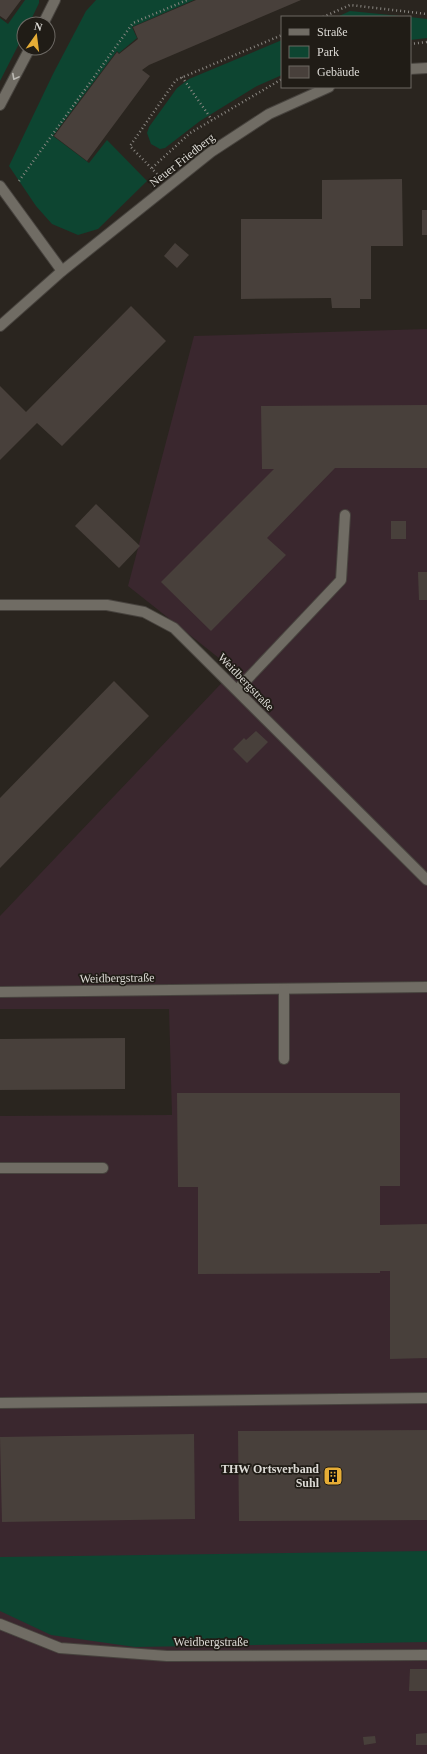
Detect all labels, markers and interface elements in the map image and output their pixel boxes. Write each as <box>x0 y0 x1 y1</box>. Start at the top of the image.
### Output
north arrow <box>16 16 56 56</box>
legend <box>281 16 411 88</box>
text: N <box>33 20 44 33</box>
text: Straße <box>317 25 348 39</box>
text: Park <box>317 45 339 59</box>
text: Gebäude <box>317 65 360 79</box>
one-way arrow <box>12 73 20 80</box>
street label: Neuer Friedberg <box>147 130 217 190</box>
street label: Weidbergstraße <box>215 650 277 714</box>
street label: Weidbergstraße <box>79 970 155 986</box>
place label: THW Ortsverband Suhl <box>221 1462 320 1490</box>
building icon: THW Ortsverband Suhl <box>322 1465 344 1487</box>
street label: Weidbergstraße <box>174 1635 248 1649</box>

